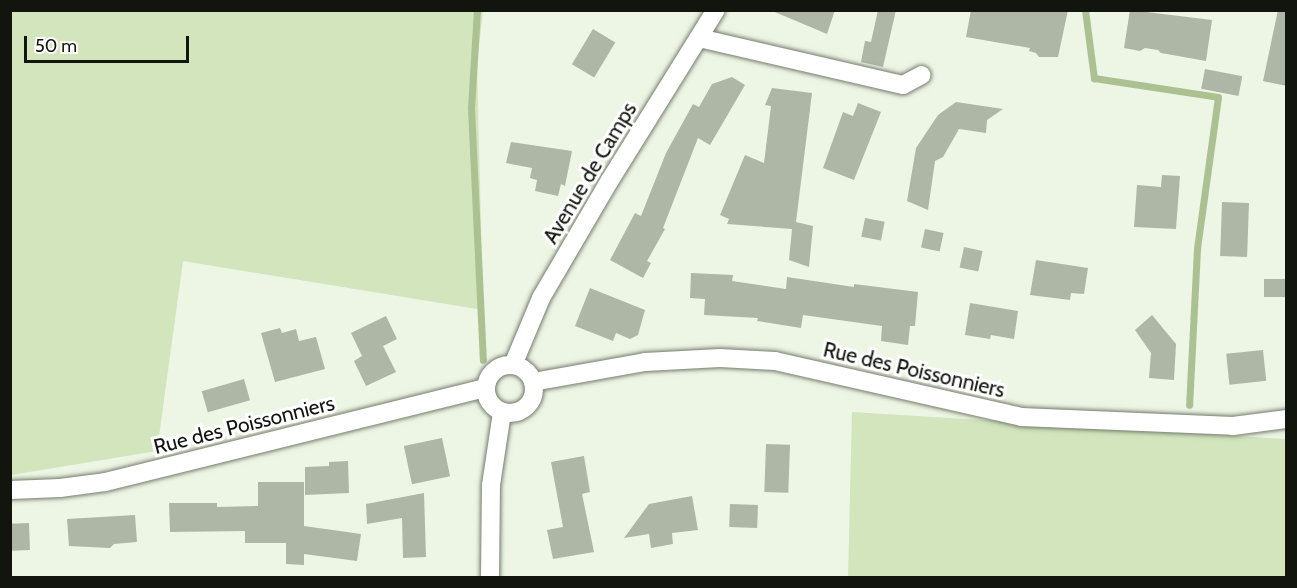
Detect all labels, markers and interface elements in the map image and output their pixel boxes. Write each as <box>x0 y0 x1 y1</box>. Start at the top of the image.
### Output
scale bar <box>27 24 192 62</box>
text: 50 m <box>35 35 77 57</box>
street label: Avenue de Camps <box>538 98 642 248</box>
street label: Rue des Poissonniers <box>821 337 1007 403</box>
street label: Rue des Poissonniers <box>151 390 337 460</box>

